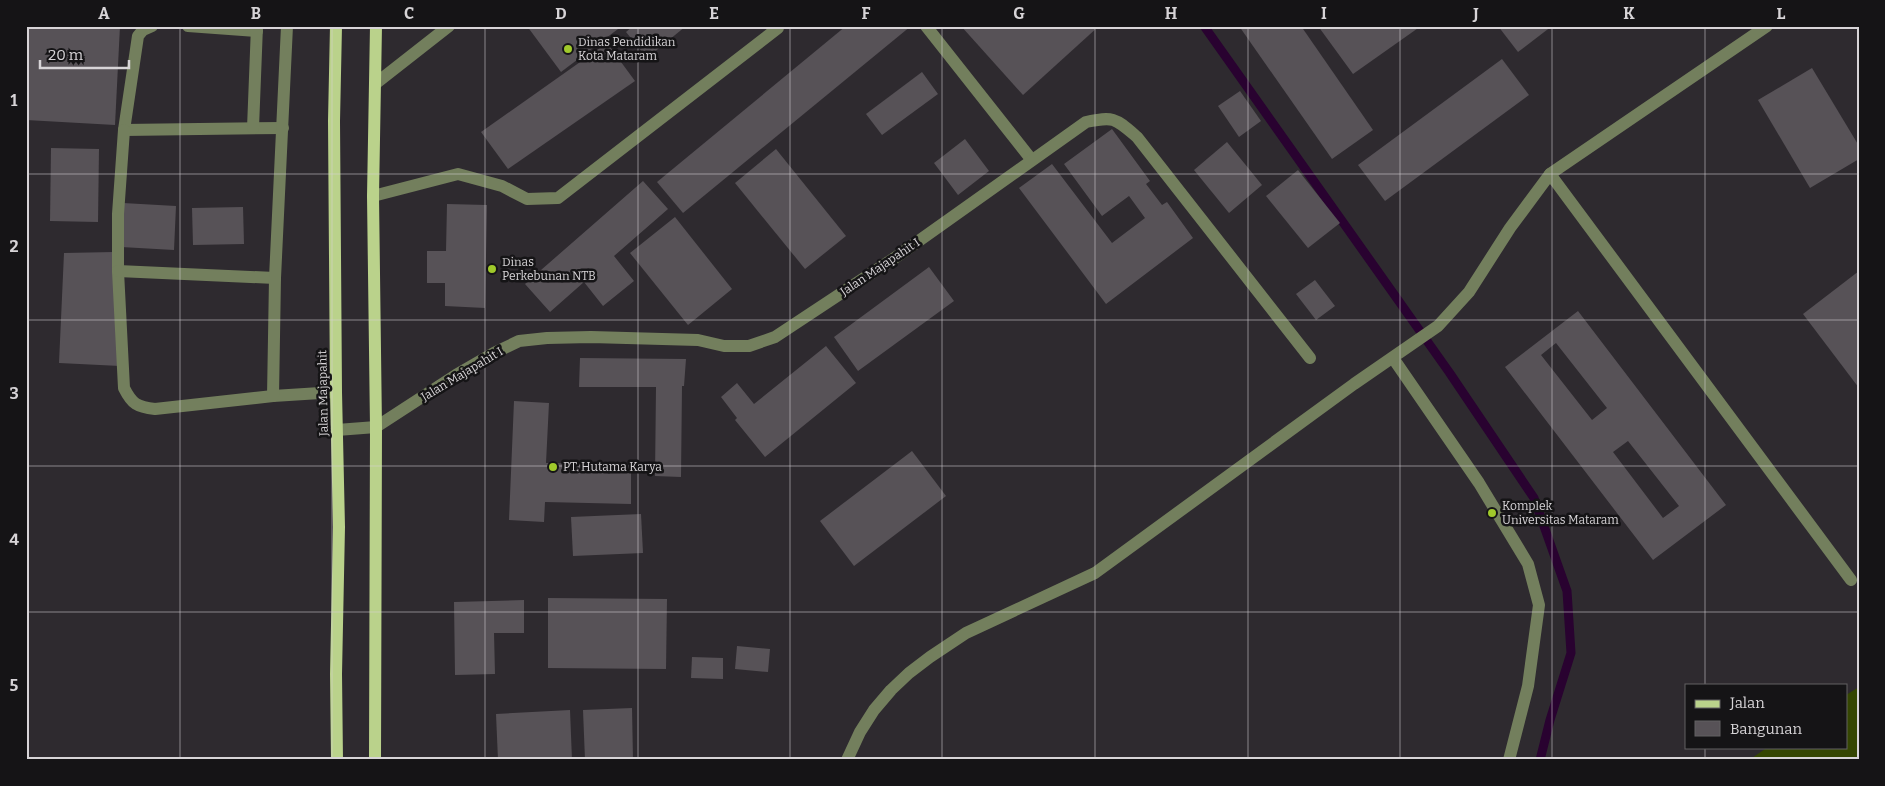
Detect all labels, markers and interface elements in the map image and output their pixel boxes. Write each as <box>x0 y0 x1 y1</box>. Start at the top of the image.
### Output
text: A <box>98 4 110 23</box>
text: B <box>251 4 261 23</box>
text: C <box>404 4 414 23</box>
text: D <box>555 4 567 23</box>
text: E <box>709 4 719 23</box>
text: F <box>862 4 871 23</box>
text: G <box>1013 4 1025 23</box>
text: H <box>1165 4 1178 23</box>
text: I <box>1321 4 1327 23</box>
text: J <box>1472 4 1479 23</box>
text: K <box>1623 4 1635 23</box>
text: L <box>1777 4 1786 23</box>
place label: Dinas Pendidikan Kota Mataram <box>578 35 676 63</box>
scale bar <box>40 38 129 70</box>
marker: Dinas Pendidikan Kota Mataram <box>562 43 574 55</box>
text: 20 m <box>48 46 84 64</box>
text: 1 <box>11 91 18 110</box>
street label: Jalan Majapahit I <box>837 235 922 299</box>
text: 2 <box>9 237 19 256</box>
place label: Dinas Perkebunan NTB <box>502 255 596 283</box>
marker: Dinas Perkebunan NTB <box>486 263 498 275</box>
street label: Jalan Majapahit I <box>418 344 505 404</box>
street label: Jalan Majapahit <box>315 349 331 437</box>
text: 3 <box>9 384 19 403</box>
place label: PT. Hutama Karya <box>563 460 662 474</box>
marker: PT. Hutama Karya <box>547 461 559 473</box>
place label: Komplek Universitas Mataram <box>1502 499 1619 527</box>
marker: Komplek Universitas Mataram <box>1486 507 1498 519</box>
text: 4 <box>9 530 19 549</box>
text: 5 <box>10 676 19 695</box>
legend <box>1685 684 1848 748</box>
text: Jalan <box>1729 694 1765 712</box>
text: Bangunan <box>1730 720 1802 738</box>

